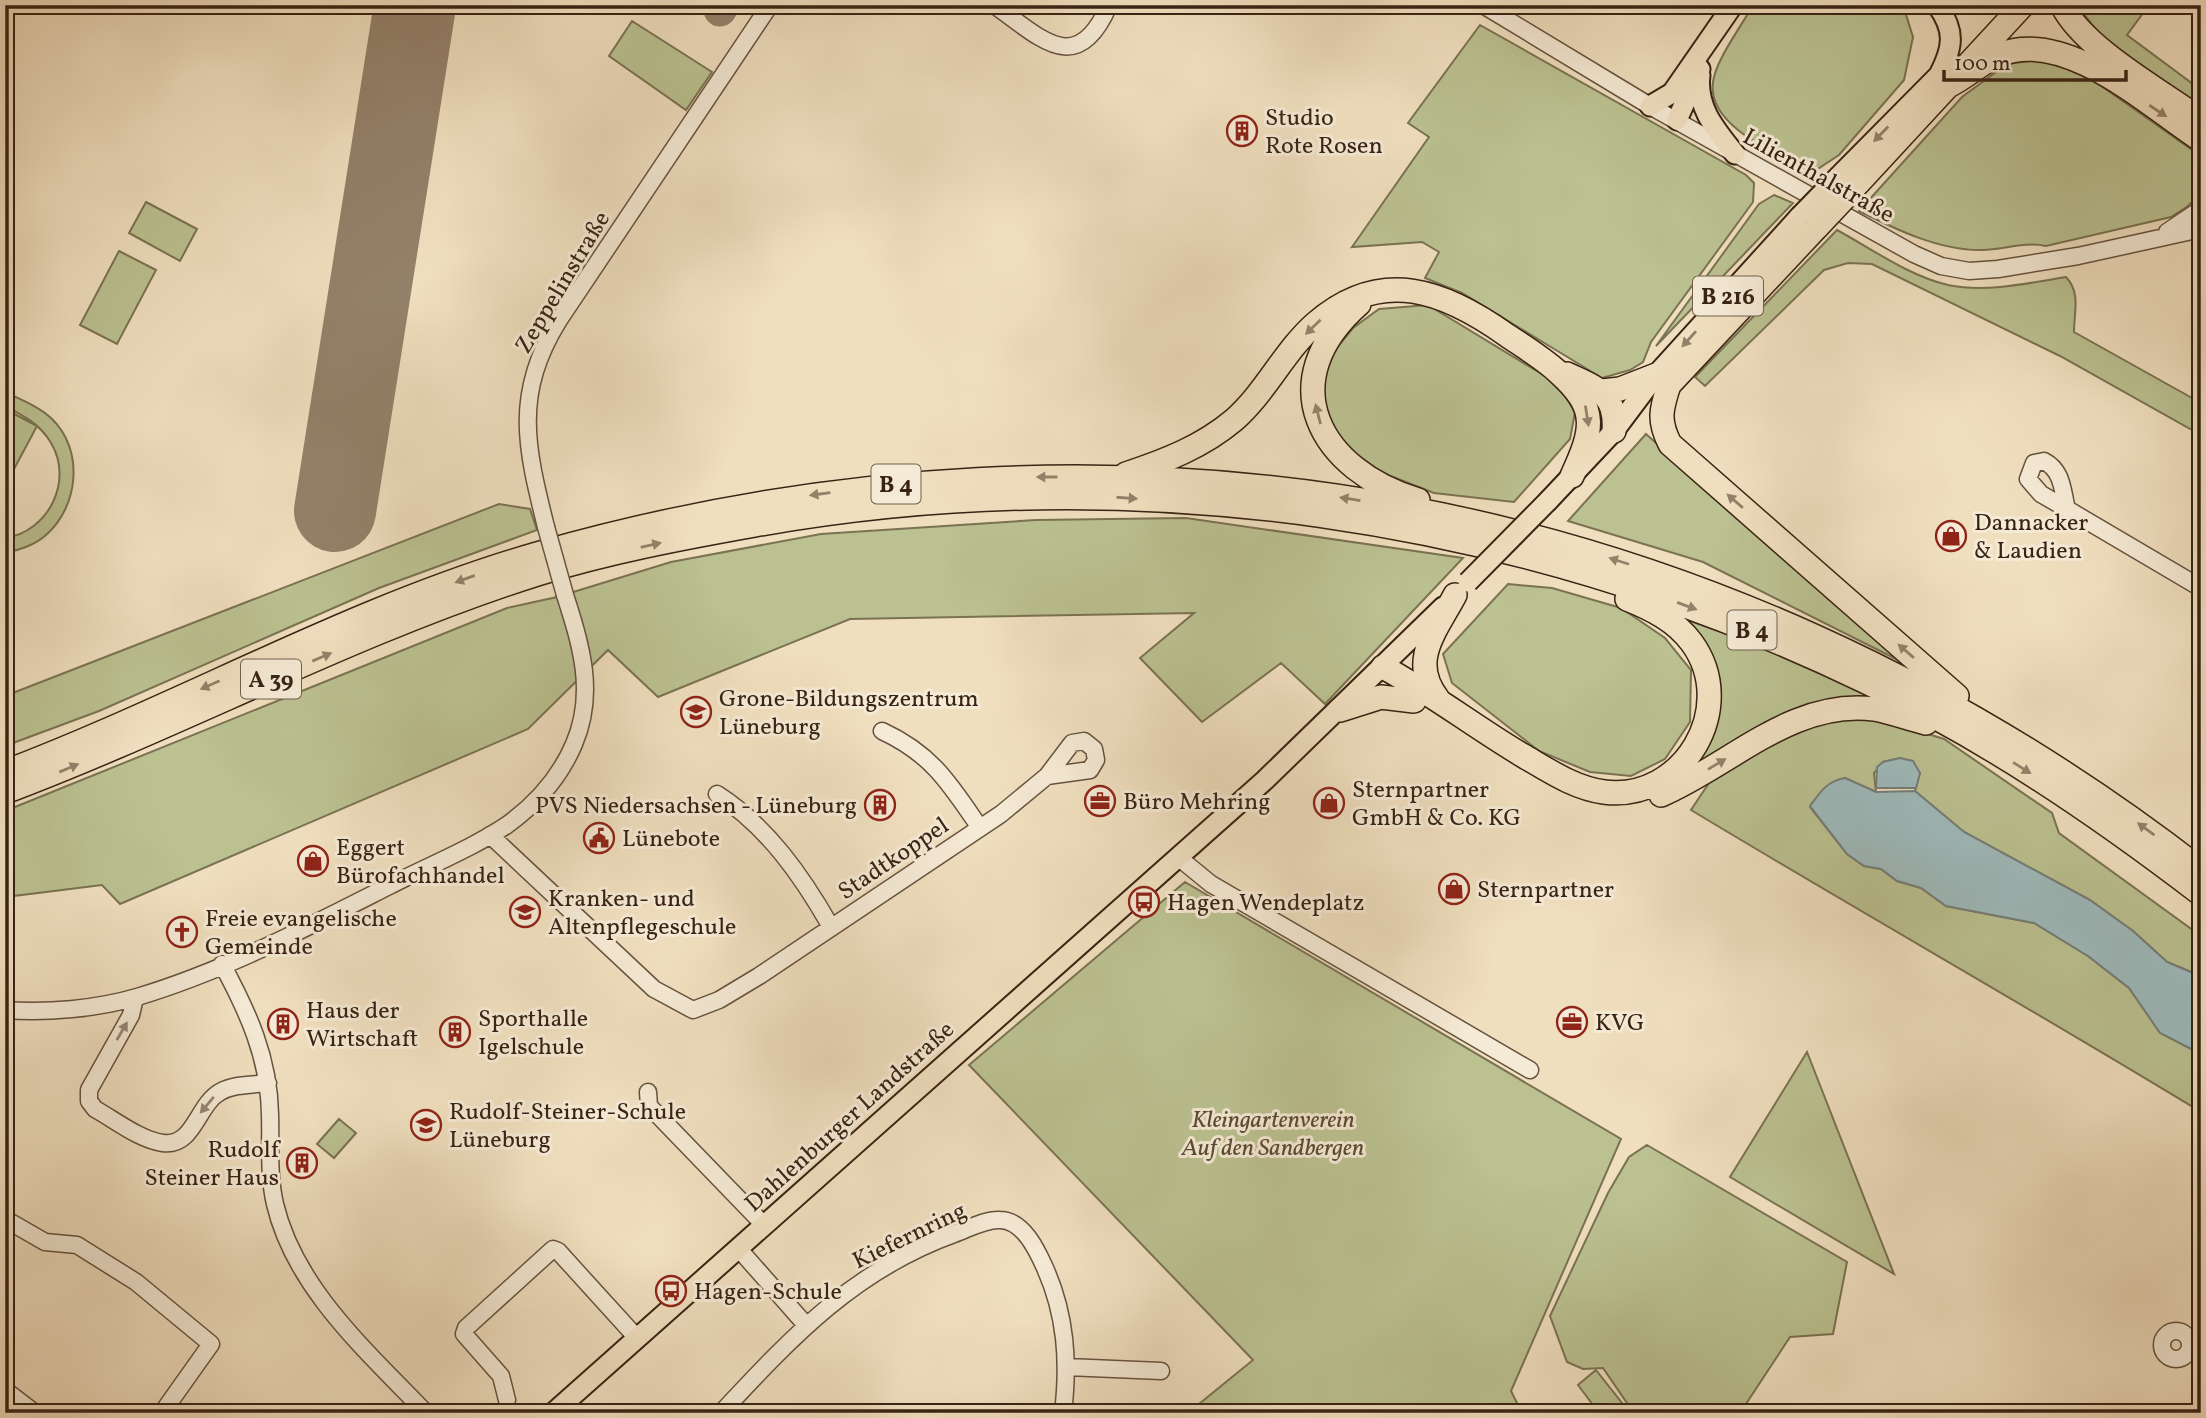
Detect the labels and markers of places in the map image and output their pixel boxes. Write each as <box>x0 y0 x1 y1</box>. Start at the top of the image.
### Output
place label: Studio Rote Rosen <box>1265 102 1383 164</box>
building icon: Studio Rote Rosen <box>1225 114 1259 148</box>
place label: Dannacker & Laudien <box>1974 507 2088 569</box>
shop icon: Dannacker & Laudien <box>1934 519 1968 553</box>
place label: Grone-Bildungszentrum Lüneburg <box>719 683 979 745</box>
school or university icon: Grone-Bildungszentrum Lüneburg <box>679 695 713 729</box>
place label: Sternpartner GmbH & Co. KG <box>1352 774 1521 836</box>
office icon: Büro Mehring <box>1083 784 1117 818</box>
place label: Büro Mehring <box>1123 786 1271 820</box>
shop icon: Sternpartner GmbH & Co. KG <box>1312 786 1346 820</box>
building icon: PVS Niedersachsen - Lüneburg <box>863 788 897 822</box>
place label: PVS Niedersachsen - Lüneburg <box>535 790 857 824</box>
public building icon: Lünebote <box>582 821 616 855</box>
place label: Lünebote <box>622 823 720 857</box>
place label: Eggert Bürofachhandel <box>336 832 505 894</box>
shop icon: Eggert Bürofachhandel <box>296 844 330 878</box>
shop icon: Sternpartner <box>1437 872 1471 906</box>
place label: Sternpartner <box>1477 874 1614 908</box>
place label: Kranken- und Altenpflegeschule <box>548 883 736 945</box>
bus stop icon: Hagen Wendeplatz <box>1127 885 1161 919</box>
place label: Hagen Wendeplatz <box>1167 887 1365 921</box>
school or university icon: Kranken- und Altenpflegeschule <box>508 895 542 929</box>
place label: Freie evangelische Gemeinde <box>205 903 397 965</box>
church icon: Freie evangelische Gemeinde <box>165 915 199 949</box>
place label: Haus der Wirtschaft <box>306 995 418 1057</box>
place label: Sporthalle Igelschule <box>478 1003 588 1065</box>
office icon: KVG <box>1555 1005 1589 1039</box>
building icon: Haus der Wirtschaft <box>266 1007 300 1041</box>
place label: KVG <box>1595 1007 1645 1041</box>
building icon: Sporthalle Igelschule <box>438 1015 472 1049</box>
place label: Rudolf-Steiner-Schule Lüneburg <box>449 1096 686 1158</box>
school or university icon: Rudolf-Steiner-Schule Lüneburg <box>409 1108 443 1142</box>
place label: Rudolf Steiner Haus <box>145 1134 282 1196</box>
building icon: Rudolf Steiner Haus <box>285 1146 319 1180</box>
bus stop icon: Hagen-Schule <box>654 1274 688 1308</box>
place label: Hagen-Schule <box>694 1276 842 1310</box>

